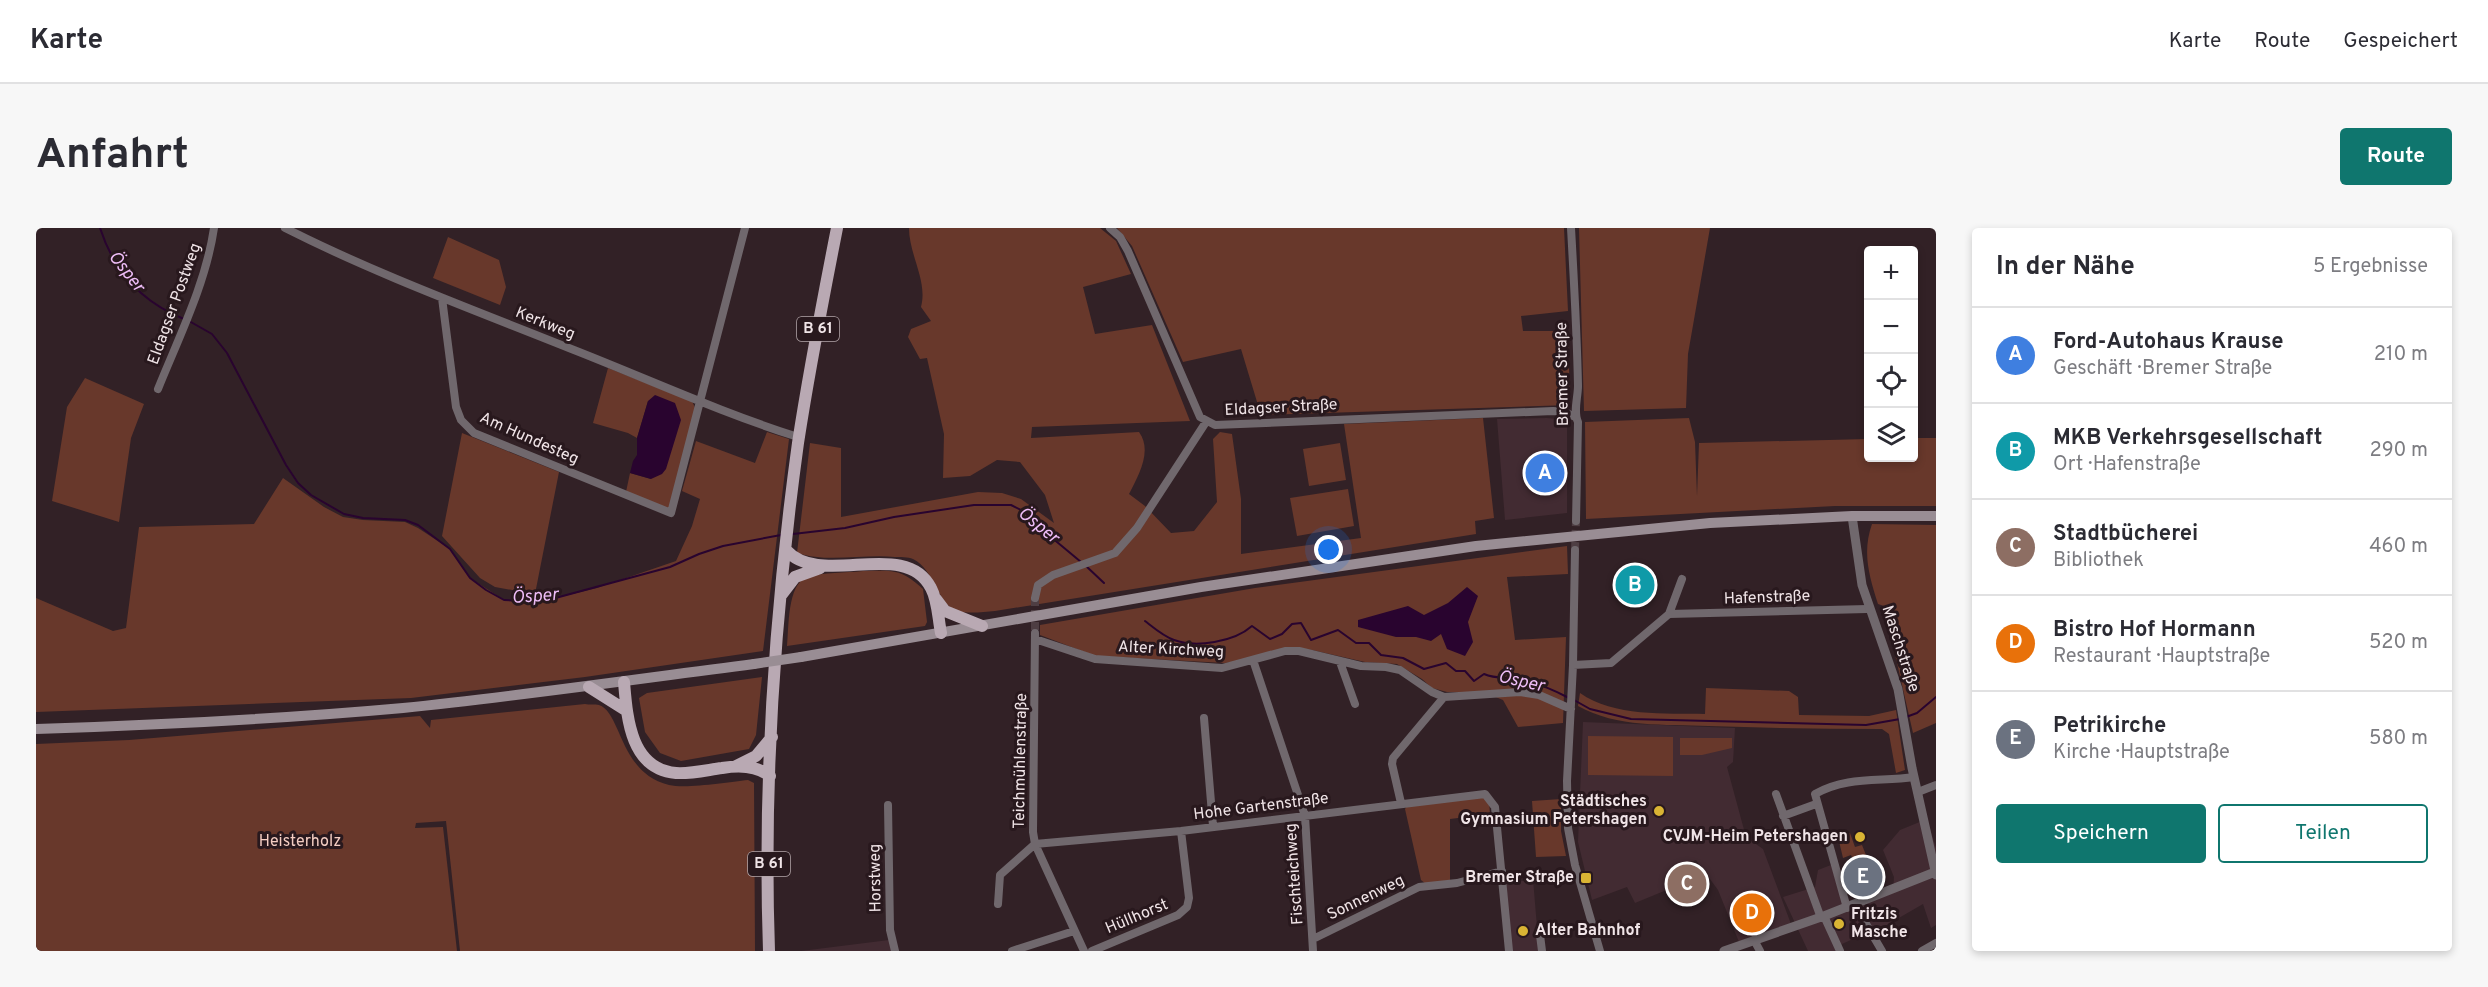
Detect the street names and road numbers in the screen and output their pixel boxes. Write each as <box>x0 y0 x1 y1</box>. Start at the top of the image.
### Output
street label: Eldagser Postweg <box>144 241 206 367</box>
street label: Kerkweg <box>512 303 578 345</box>
road number: B 61 <box>797 317 839 341</box>
street label: Bremer Straße <box>1552 322 1574 426</box>
street label: Eldagser Straße <box>1224 395 1338 421</box>
street label: Am Hundesteg <box>476 408 582 470</box>
street label: Hafenstraße <box>1723 586 1811 610</box>
street label: Maschstraße <box>1877 603 1923 695</box>
street label: Alter Kirchweg <box>1117 637 1225 663</box>
street label: Teichmühlenstraße <box>1010 693 1032 829</box>
street label: Hohe Gartenstraße <box>1192 789 1330 825</box>
street label: Fischteichweg <box>1281 823 1309 925</box>
street label: Horstweg <box>865 844 887 912</box>
road number: B 61 <box>748 852 790 876</box>
street label: Sonnenweg <box>1324 871 1408 925</box>
street label: Hüllhorst <box>1103 895 1171 939</box>

